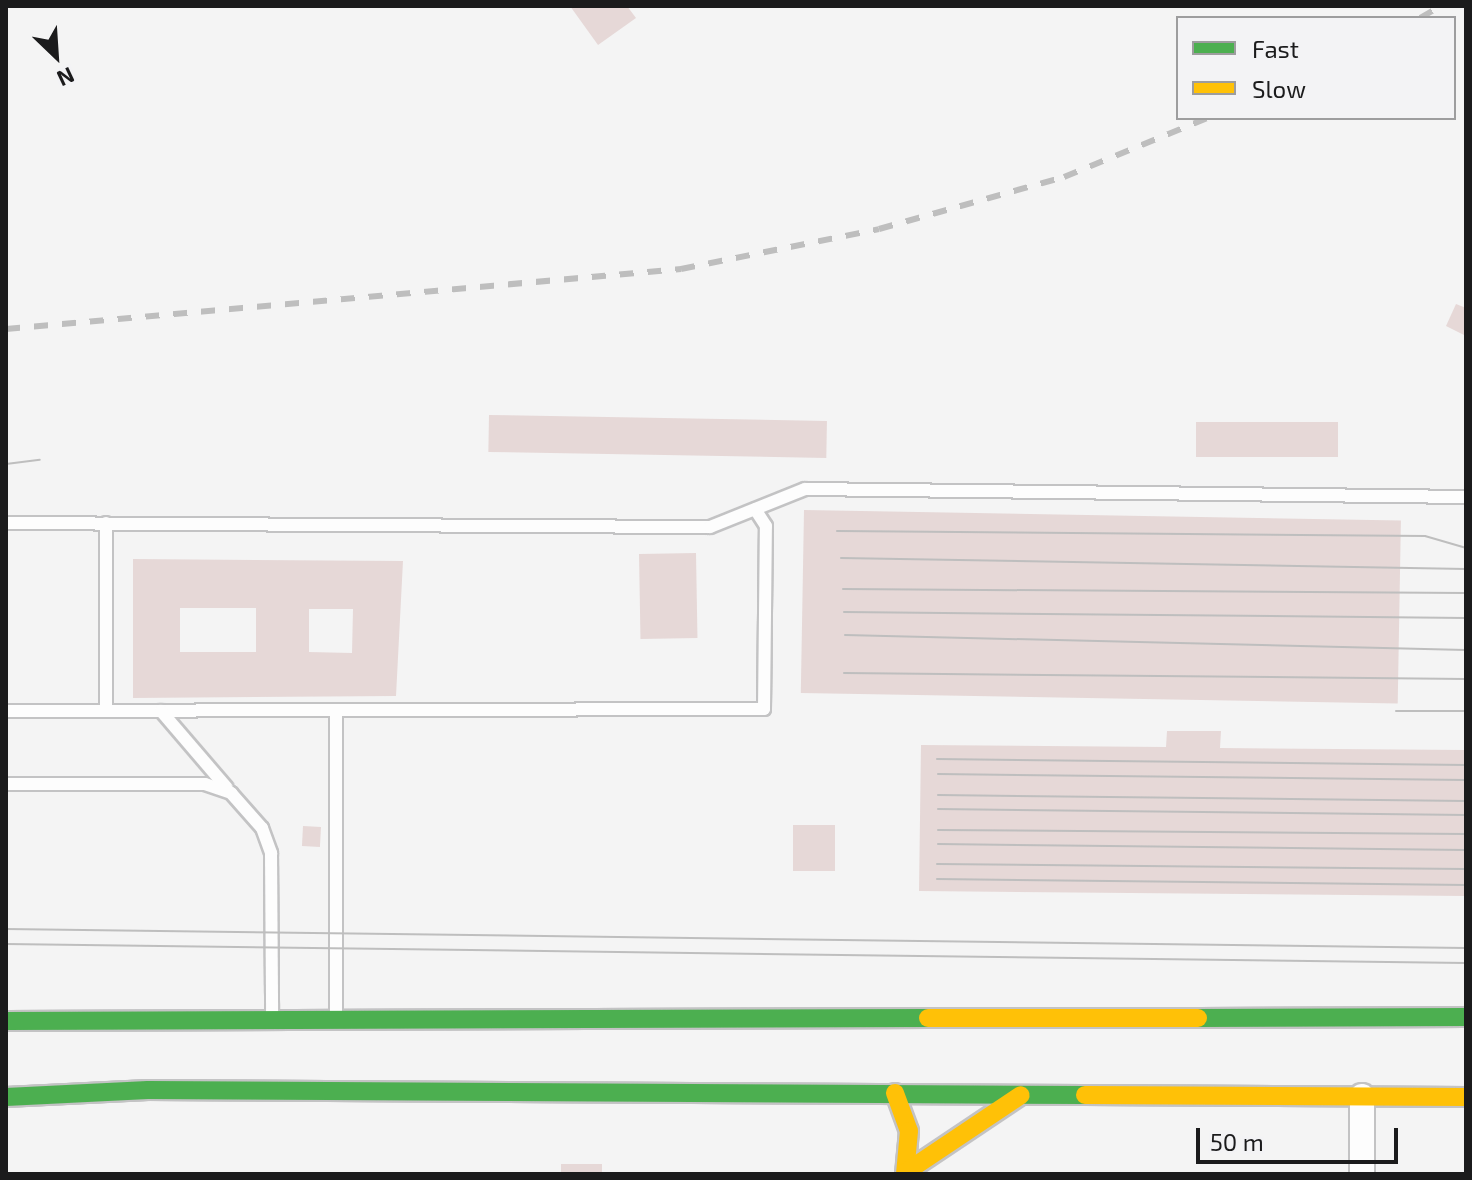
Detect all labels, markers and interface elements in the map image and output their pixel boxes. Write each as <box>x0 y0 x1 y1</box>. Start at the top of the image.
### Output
north arrow <box>16 16 96 96</box>
legend <box>1176 16 1456 120</box>
text: Fast <box>1252 34 1299 63</box>
text: N <box>53 63 79 93</box>
text: Slow <box>1252 74 1306 103</box>
scale bar <box>1200 1112 1402 1162</box>
text: 50 m <box>1210 1127 1264 1156</box>

